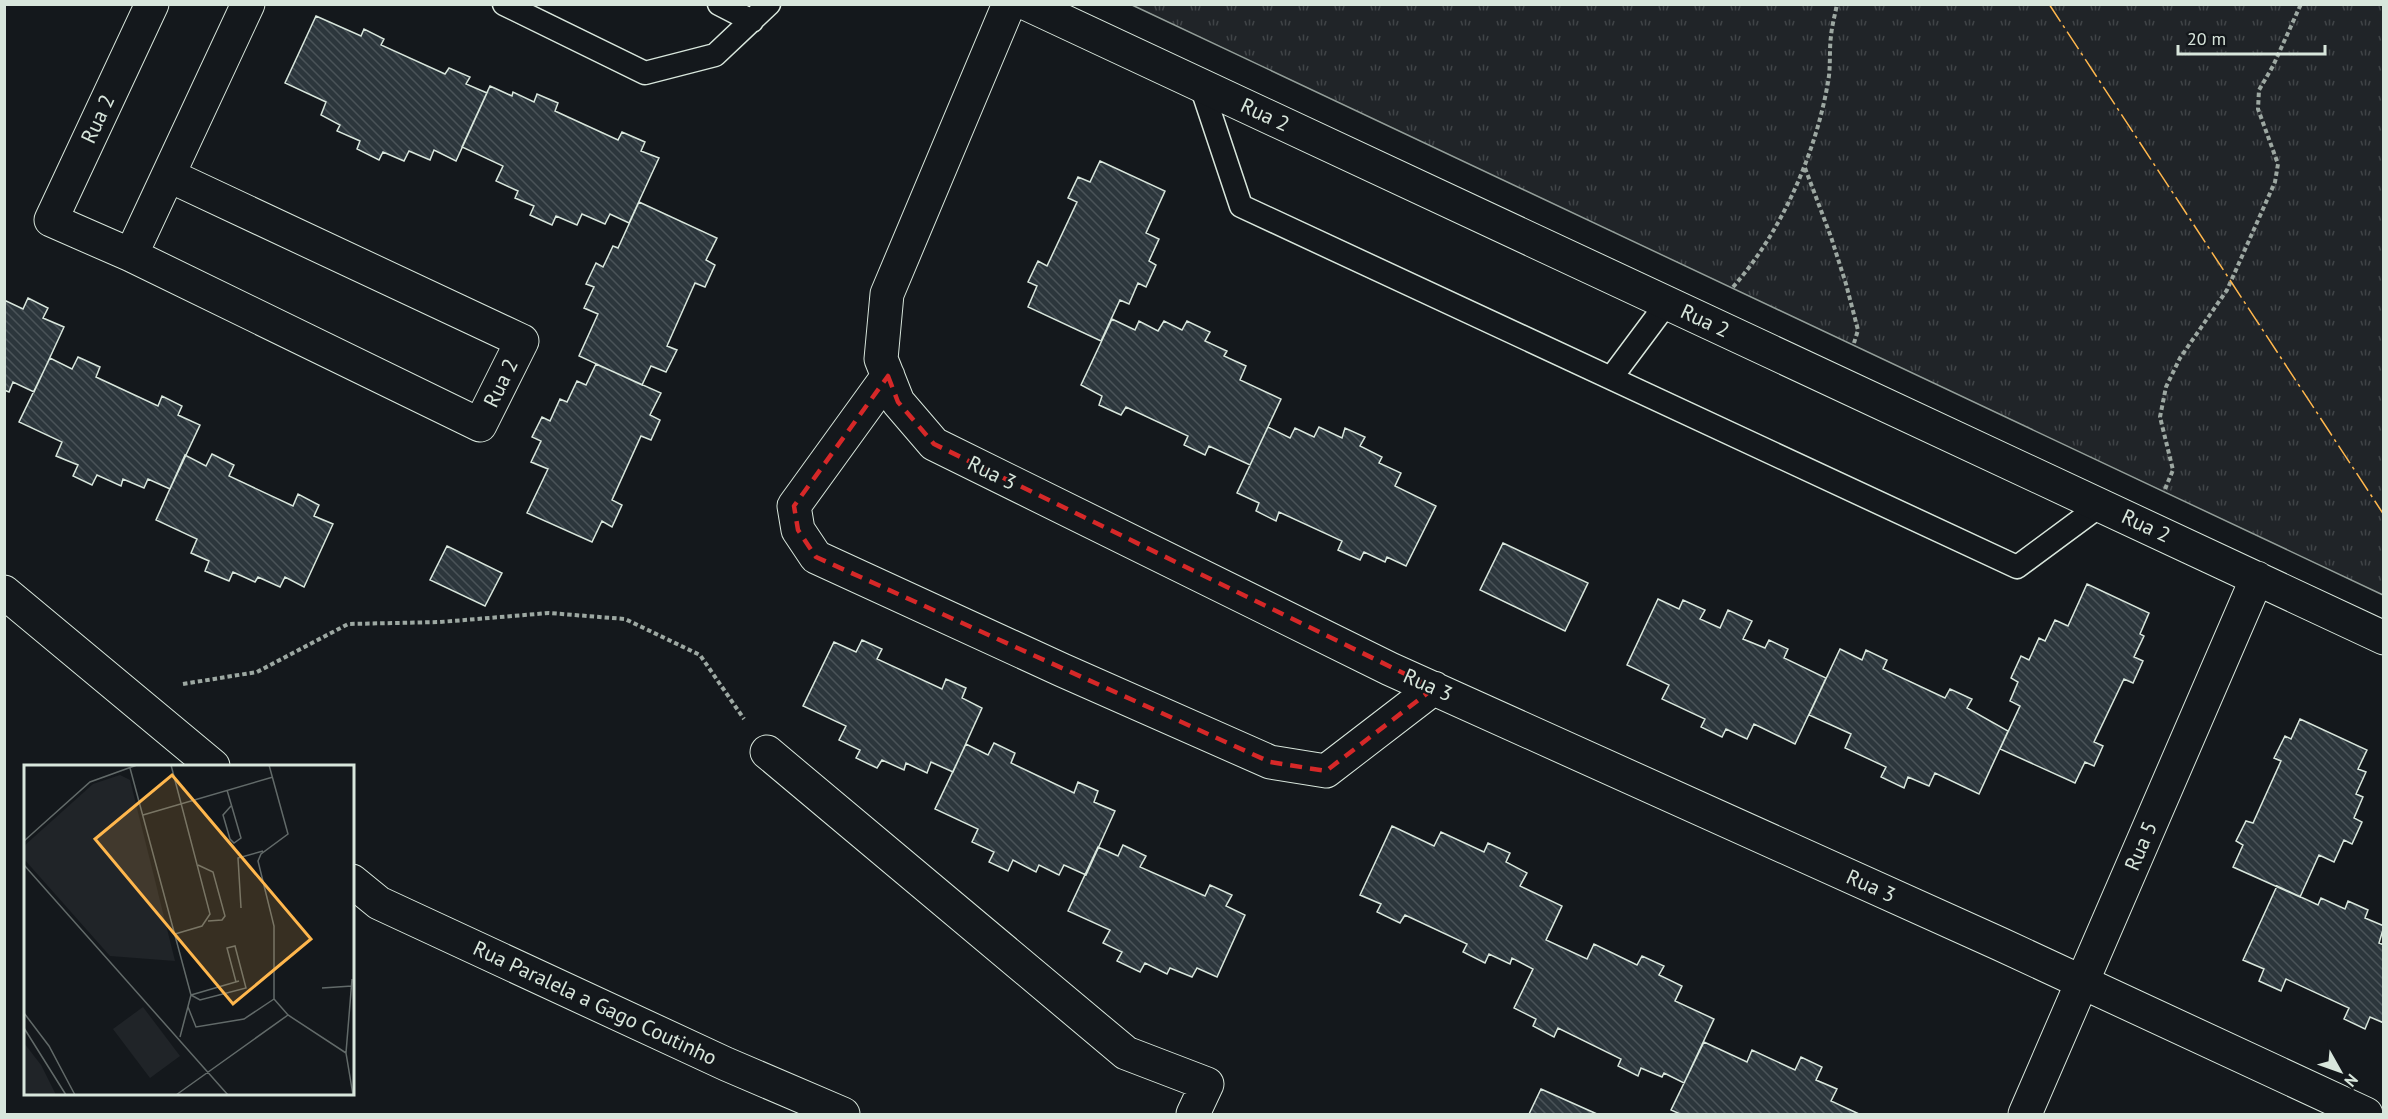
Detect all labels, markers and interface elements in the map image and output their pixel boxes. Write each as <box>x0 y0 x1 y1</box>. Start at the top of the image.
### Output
scale bar <box>2178 18 2325 56</box>
text: 20 m <box>2187 27 2226 50</box>
street label: Rua 2 <box>75 90 121 148</box>
street label: Rua 2 <box>1236 92 1294 138</box>
street label: Rua 2 <box>1676 298 1734 344</box>
street label: Rua 2 <box>477 354 524 412</box>
street label: Rua 3 <box>963 449 1021 496</box>
street label: Rua 2 <box>2117 503 2175 549</box>
street label: Rua 3 <box>1399 662 1457 707</box>
inset map <box>24 765 354 1095</box>
street label: Rua 5 <box>2118 817 2163 875</box>
street label: Rua 3 <box>1842 863 1900 908</box>
street label: Rua Paralela a Gago Coutinho <box>469 934 721 1071</box>
north arrow <box>2310 1041 2370 1101</box>
text: N <box>2340 1070 2363 1091</box>

